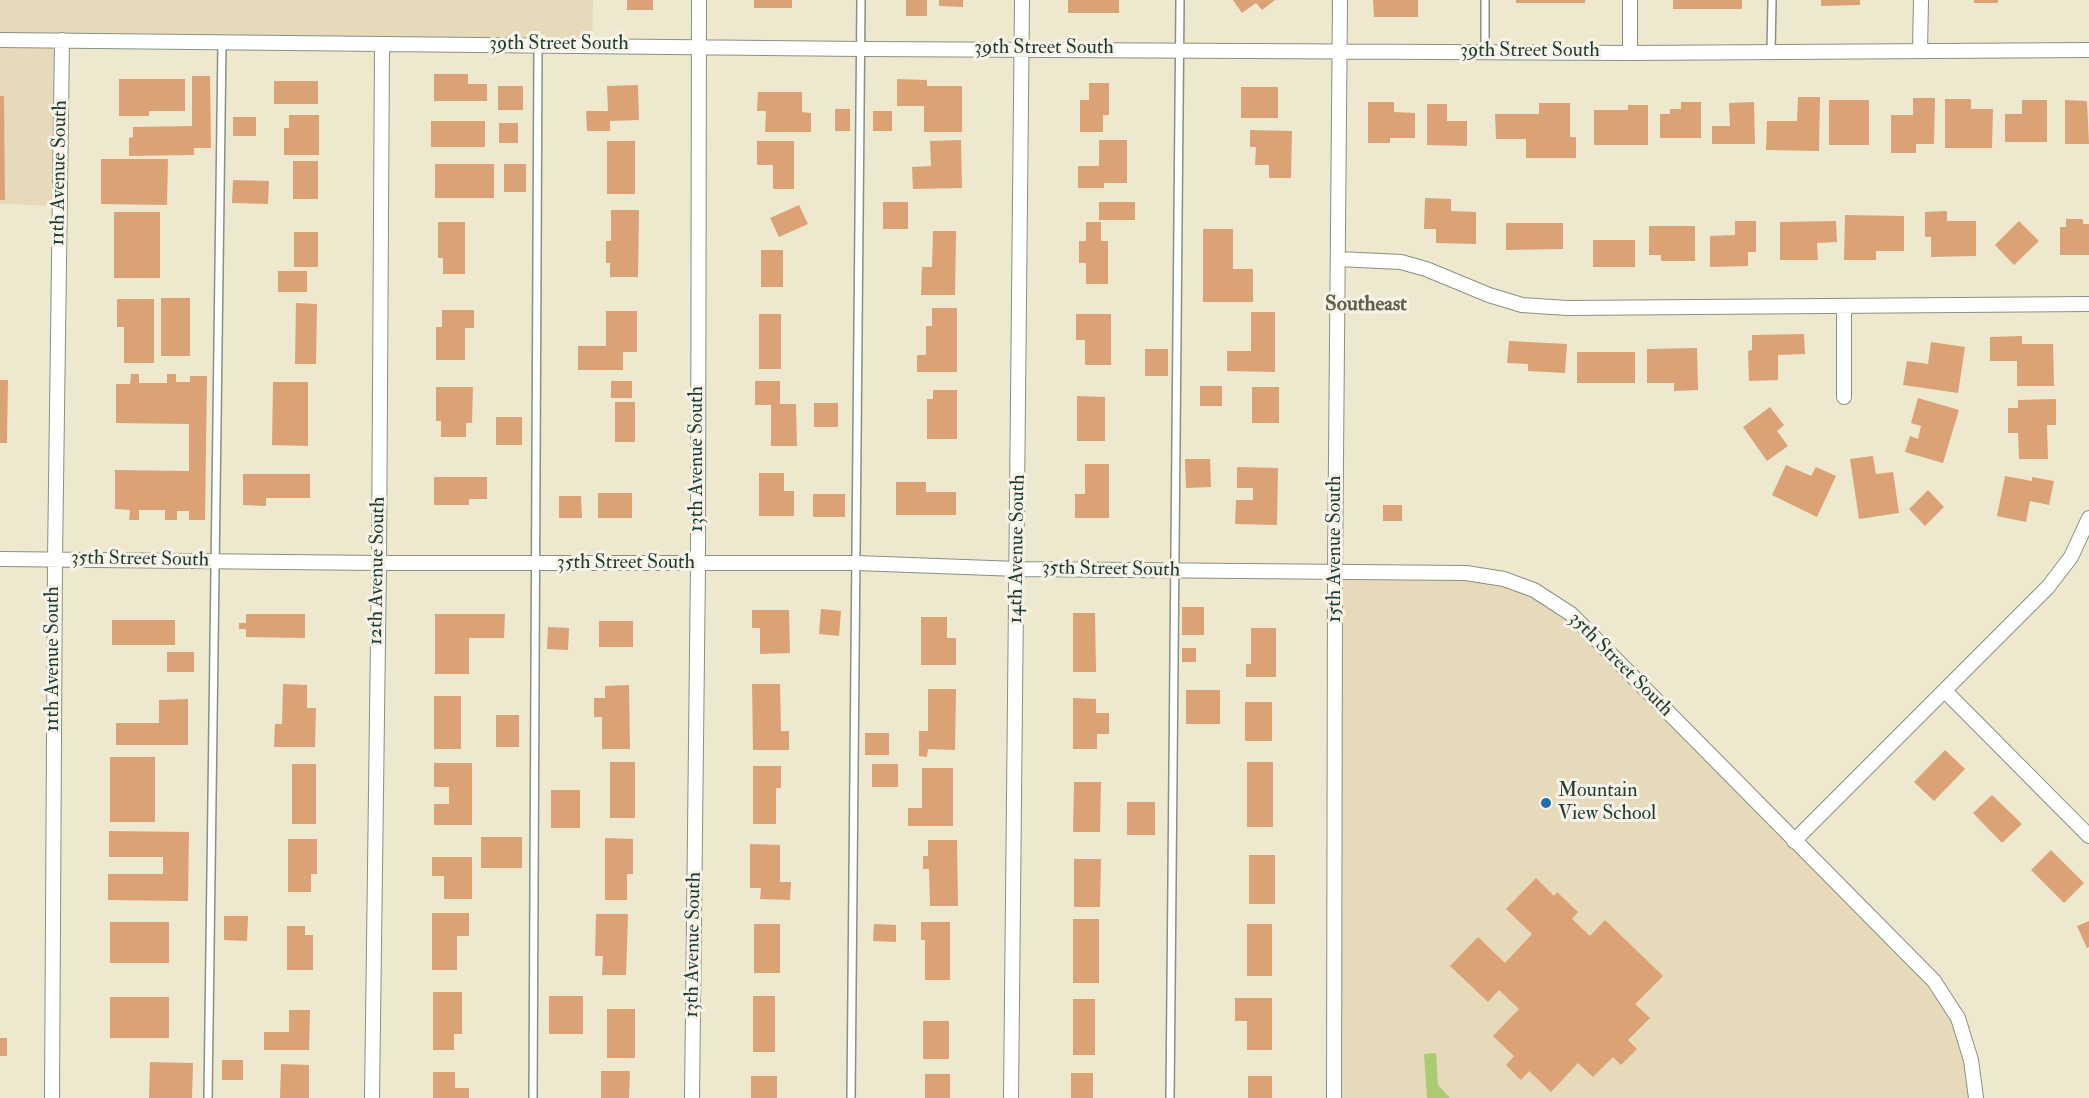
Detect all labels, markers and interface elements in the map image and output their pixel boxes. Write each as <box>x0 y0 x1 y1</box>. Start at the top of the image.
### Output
street label: 39th Street South <box>489 33 629 57</box>
street label: 39th Street South <box>974 37 1114 61</box>
street label: 39th Street South <box>1460 40 1600 64</box>
street label: 11th Avenue South <box>47 100 73 246</box>
district label: Southeast <box>1325 292 1407 318</box>
street label: 13th Avenue South <box>686 386 710 532</box>
street label: 14th Avenue South <box>1005 474 1031 624</box>
street label: 15th Avenue South <box>1324 475 1348 623</box>
street label: 12th Avenue South <box>365 497 391 645</box>
street label: 35th Street South <box>71 547 209 573</box>
street label: 35th Street South <box>557 552 695 576</box>
street label: 35th Street South <box>1042 557 1180 583</box>
street label: 11th Avenue South <box>42 586 66 732</box>
street label: 35th Street South <box>1563 608 1677 722</box>
place label: Mountain View School <box>1558 780 1656 827</box>
marker: Mountain View School <box>1539 796 1553 810</box>
street label: 13th Avenue South <box>681 872 707 1018</box>

